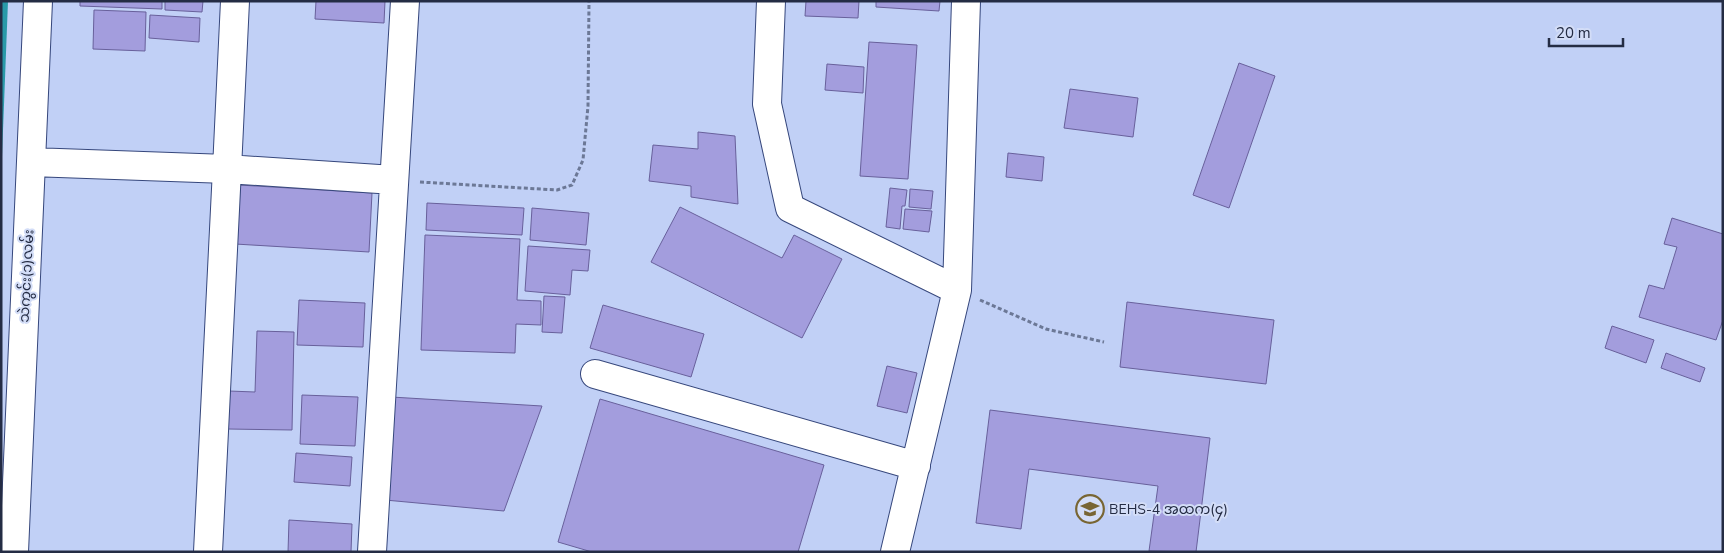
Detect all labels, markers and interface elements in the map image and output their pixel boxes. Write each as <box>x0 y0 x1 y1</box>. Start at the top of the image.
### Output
scale bar <box>1549 15 1623 47</box>
text: 20 m <box>1556 23 1591 43</box>
street label: သဲကွင်း(၁)လမ်း <box>14 229 39 323</box>
school or university icon: BEHS-4 အထက(၄) <box>1075 494 1105 524</box>
place label: BEHS-4 အထက(၄) <box>1109 500 1228 521</box>

